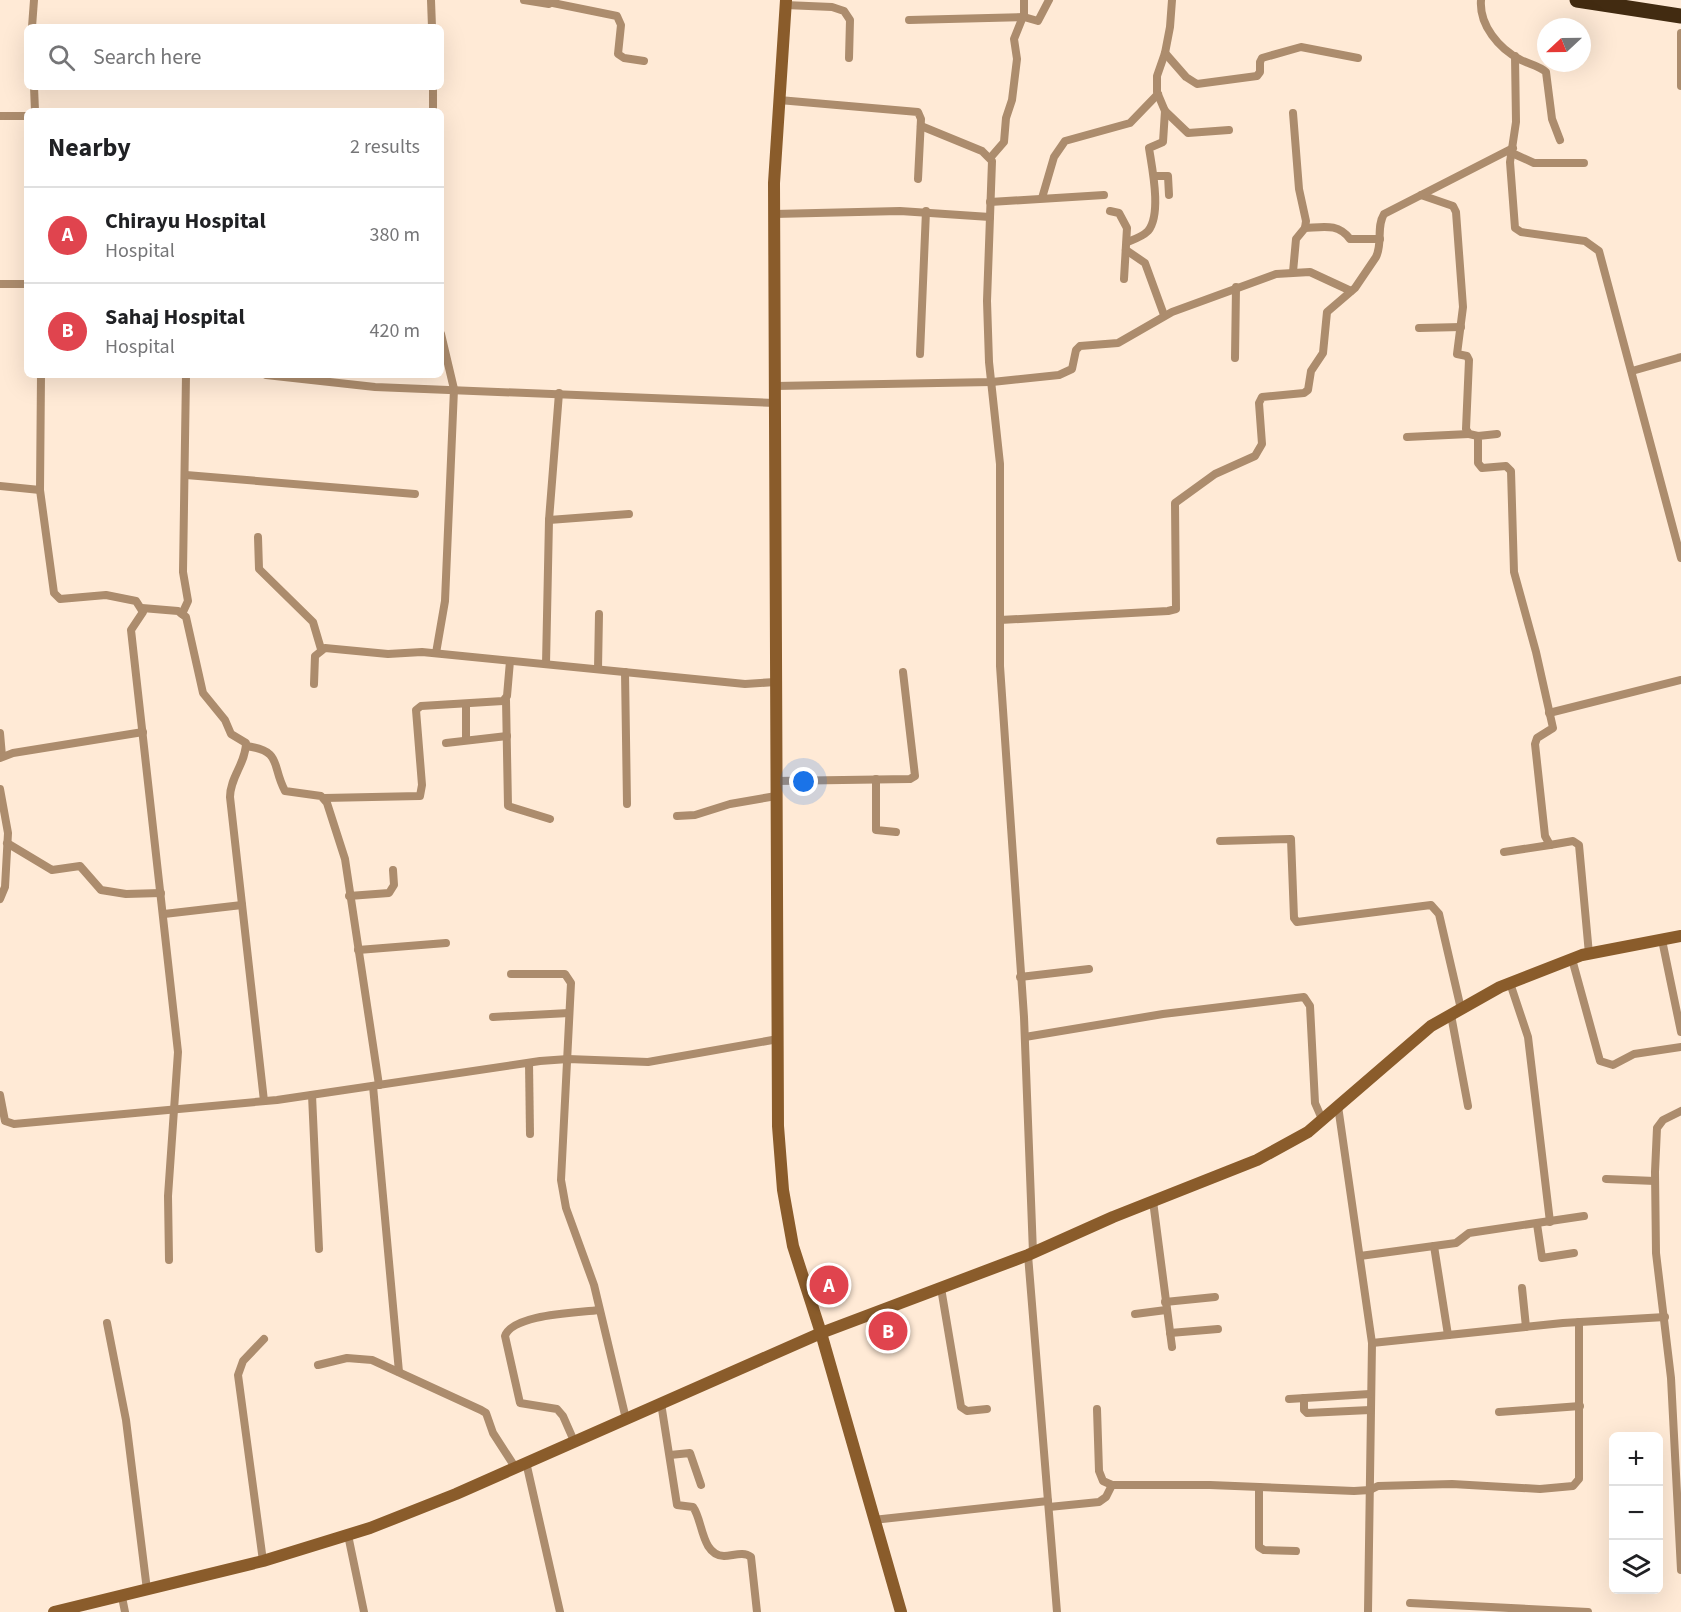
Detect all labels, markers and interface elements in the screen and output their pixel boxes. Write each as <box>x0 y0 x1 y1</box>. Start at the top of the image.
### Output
north arrow <box>1537 18 1591 72</box>
search box <box>24 24 444 90</box>
icon: search <box>45 41 78 74</box>
text: Search here <box>93 41 201 73</box>
text: Nearby <box>48 129 131 166</box>
text: 2 results <box>350 133 420 161</box>
text: Chirayu Hospital <box>105 205 266 237</box>
text: A <box>62 221 73 249</box>
text: 380 m <box>370 221 420 249</box>
text: Hospital <box>105 237 175 265</box>
text: Sahaj Hospital <box>105 301 245 333</box>
text: B <box>61 317 74 345</box>
text: 420 m <box>370 317 420 345</box>
text: Hospital <box>105 333 175 361</box>
your location <box>789 767 818 796</box>
pin: A <box>810 1262 848 1308</box>
pin: B <box>868 1308 908 1354</box>
map controls <box>1609 1432 1663 1594</box>
button: + <box>1609 1432 1663 1486</box>
button: − <box>1609 1486 1663 1540</box>
button: layers <box>1609 1540 1663 1594</box>

